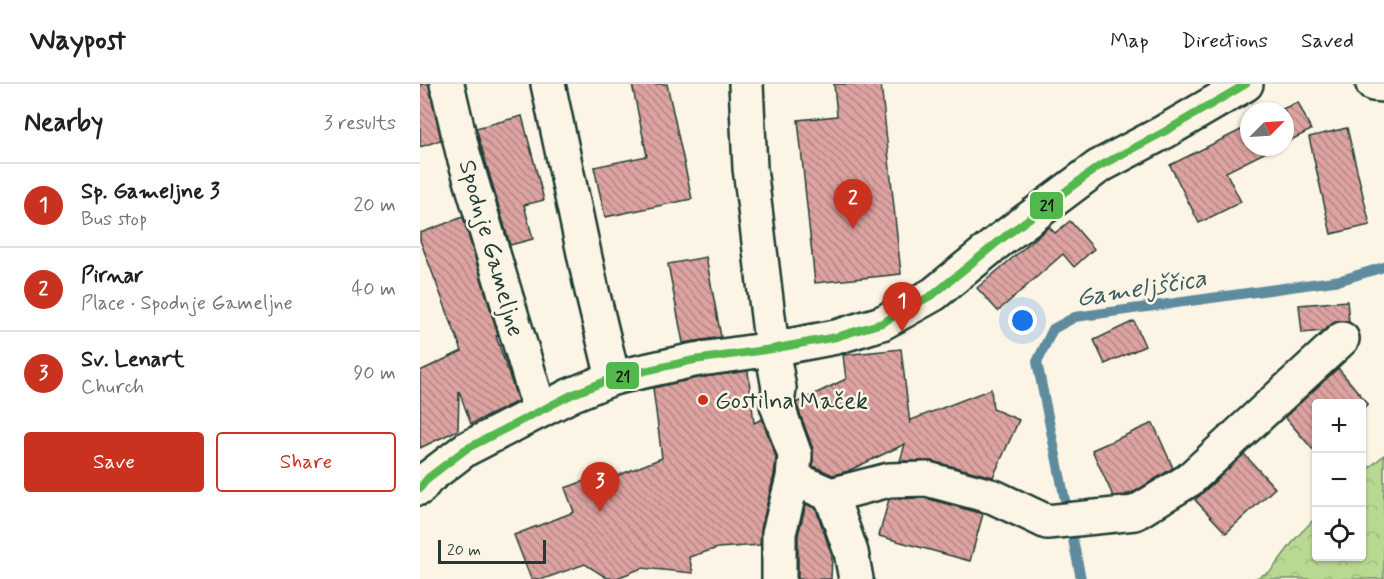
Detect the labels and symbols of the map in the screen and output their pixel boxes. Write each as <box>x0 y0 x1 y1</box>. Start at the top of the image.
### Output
north arrow <box>1240 102 1294 156</box>
street label: Spodnje Gameljne <box>450 156 531 341</box>
pin: 2 <box>834 180 872 229</box>
line badge: 21 <box>1029 191 1064 220</box>
text: 21 <box>1040 196 1054 217</box>
water label: Gameljščica <box>1074 262 1209 316</box>
pin: 1 <box>882 282 922 332</box>
your location <box>1008 306 1037 335</box>
line badge: 21 <box>605 361 640 390</box>
text: 21 <box>616 367 630 388</box>
place label: Gostilna Maček <box>715 386 868 417</box>
marker: Gostilna Maček <box>696 393 710 407</box>
pin: 3 <box>580 462 620 512</box>
scale bar <box>438 537 546 564</box>

